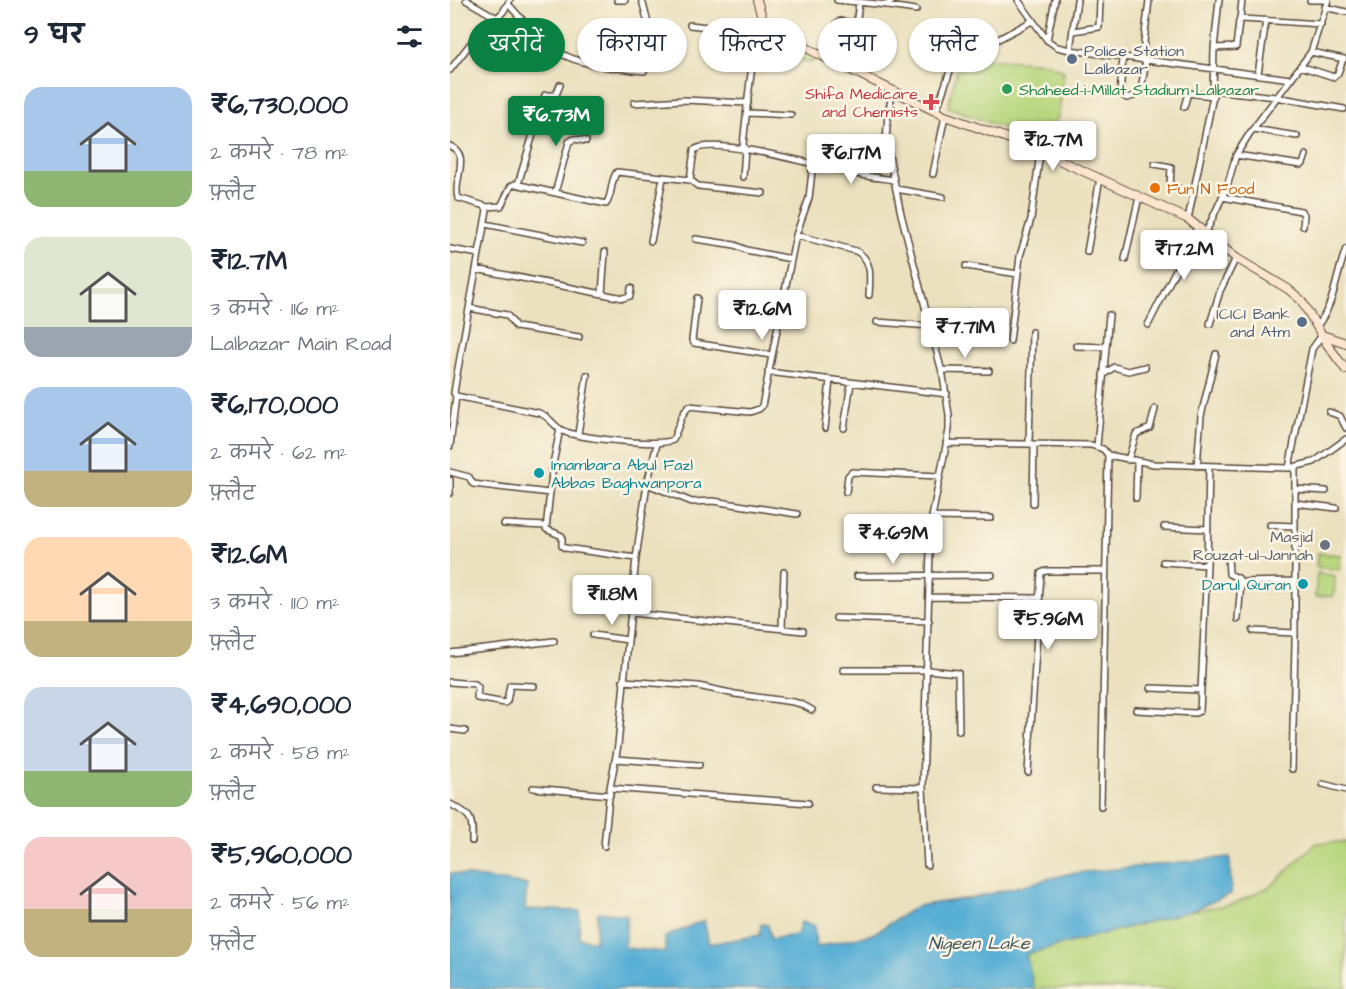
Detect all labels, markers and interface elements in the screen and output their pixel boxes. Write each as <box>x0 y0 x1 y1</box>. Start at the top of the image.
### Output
text: 9 घर <box>24 17 84 53</box>
chip: खरीदें <box>468 18 565 72</box>
chip: किराया <box>577 18 687 72</box>
chip: फ़िल्टर <box>699 18 806 72</box>
chip: नया <box>818 18 897 72</box>
chip: फ़्लैट <box>909 18 999 72</box>
icon: filters <box>393 20 426 53</box>
place label: Police Station Lalbazar <box>1084 40 1184 80</box>
marker: Police Station Lalbazar <box>1065 52 1079 66</box>
place label: Shaheed-i-Millat Stadium Lalbazar <box>1019 79 1259 101</box>
marker: Shaheed-i-Millat Stadium Lalbazar <box>1000 82 1014 96</box>
place label: Shifa Medicare and Chemists <box>805 83 918 123</box>
text: ₹6,730,000 <box>210 87 348 123</box>
marker: Shifa Medicare and Chemists <box>922 93 940 111</box>
pin: ₹6.73M <box>507 96 605 147</box>
text: ₹6.73M <box>522 101 590 129</box>
icon: home <box>72 111 144 183</box>
pin: ₹12.7M <box>1004 121 1102 172</box>
text: ₹12.7M <box>1023 126 1083 154</box>
pin: ₹6.17M <box>802 134 900 185</box>
text: 2 कमरे · 78 m² <box>210 139 348 167</box>
text: ₹6.17M <box>821 139 881 167</box>
place label: Fun N Food <box>1167 178 1254 200</box>
text: फ़्लैट <box>210 180 256 208</box>
marker: Fun N Food <box>1148 181 1162 195</box>
pin: ₹17.2M <box>1135 230 1233 281</box>
text: ₹17.2M <box>1154 235 1214 263</box>
text: ₹12.7M <box>210 243 287 279</box>
icon: home <box>72 261 144 333</box>
pin: ₹12.6M <box>713 290 811 341</box>
text: 3 कमरे · 116 m² <box>210 295 339 323</box>
text: ₹12.6M <box>732 295 792 323</box>
place label: ICICI Bank and Atm <box>1216 303 1291 343</box>
pin: ₹7.71M <box>916 308 1014 359</box>
text: ₹7.71M <box>935 313 995 341</box>
marker: ICICI Bank and Atm <box>1295 315 1309 329</box>
text: Lalbazar Main Road <box>210 330 391 358</box>
text: ₹6,170,000 <box>210 387 338 423</box>
icon: home <box>72 411 144 483</box>
text: 2 कमरे · 62 m² <box>210 439 347 467</box>
place label: Imambara Abul Fazl Abbas Baghwanpora <box>551 454 701 495</box>
marker: Imambara Abul Fazl Abbas Baghwanpora <box>532 466 546 480</box>
text: फ़्लैट <box>210 480 256 508</box>
pin: ₹4.69M <box>844 514 942 565</box>
text: ₹4.69M <box>858 519 928 547</box>
place label: Masjid Rouzat-ul-Jannah <box>1193 526 1313 566</box>
text: ₹12.6M <box>210 537 288 573</box>
marker: Masjid Rouzat-ul-Jannah <box>1318 538 1332 552</box>
icon: home <box>72 561 144 633</box>
place label: Darul Quran <box>1202 574 1291 596</box>
pin: ₹11.8M <box>563 575 661 626</box>
marker: Darul Quran <box>1296 577 1310 591</box>
text: ₹11.8M <box>586 580 638 608</box>
text: 3 कमरे · 110 m² <box>210 589 339 617</box>
pin: ₹5.96M <box>999 600 1097 651</box>
text: ₹5.96M <box>1012 605 1084 633</box>
text: फ़्लैट <box>210 630 256 658</box>
text: ₹4,690,000 <box>210 687 352 723</box>
icon: home <box>72 711 144 783</box>
text: 2 कमरे · 58 m² <box>210 739 350 767</box>
text: फ़्लैट <box>210 780 256 808</box>
text: ₹5,960,000 <box>210 837 352 873</box>
icon: home <box>72 861 144 933</box>
text: 2 कमरे · 56 m² <box>210 889 350 917</box>
text: फ़्लैट <box>210 930 256 958</box>
water label: Nigeen Lake <box>928 931 1031 957</box>

